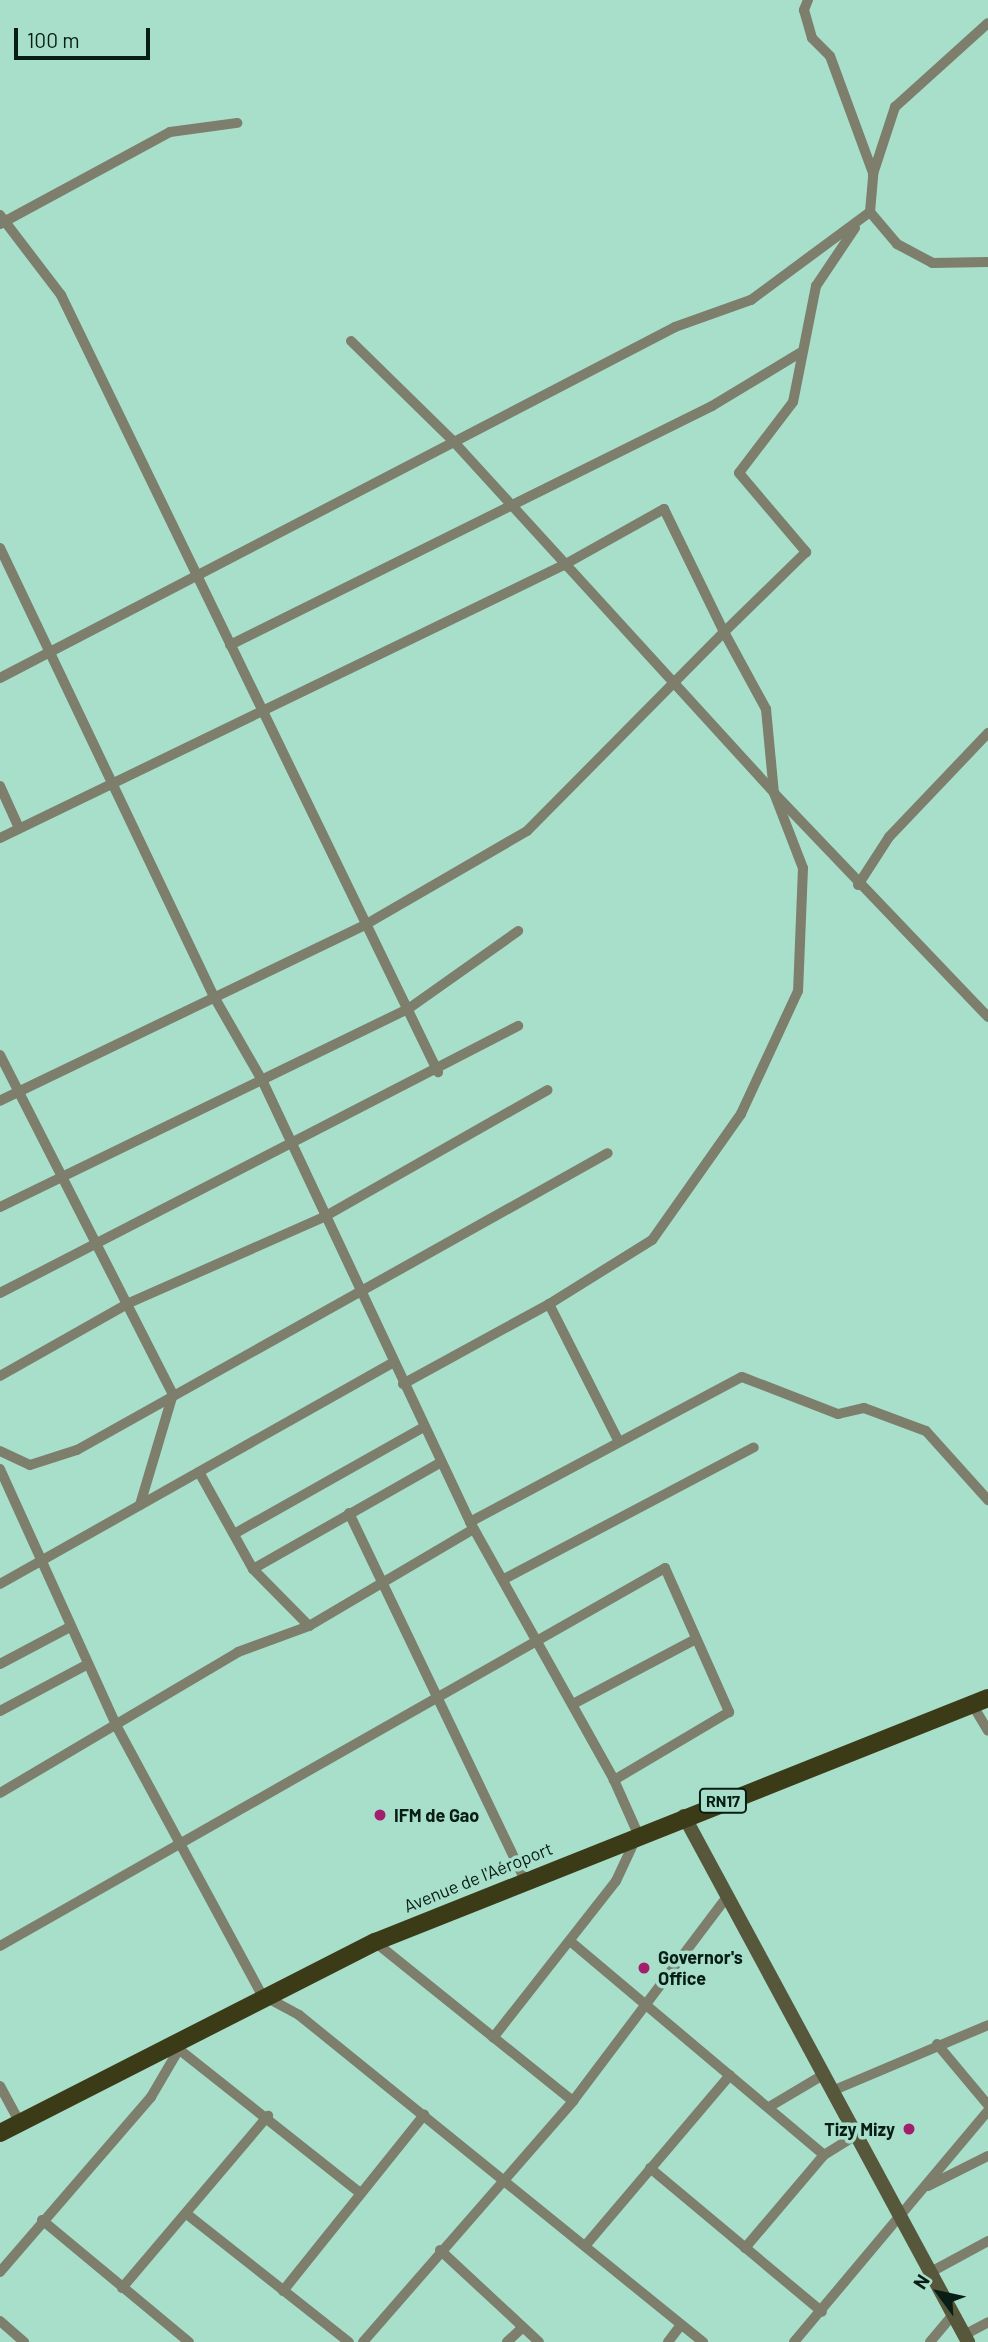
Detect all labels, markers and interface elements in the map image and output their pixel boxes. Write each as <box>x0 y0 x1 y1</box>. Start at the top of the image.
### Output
scale bar <box>18 14 154 58</box>
text: 100 m <box>27 27 80 52</box>
road number: RN17 <box>698 1788 748 1814</box>
place label: IFM de Gao <box>394 1804 479 1826</box>
marker: IFM de Gao <box>372 1807 388 1823</box>
street label: Avenue de l'Aéroport <box>400 1837 556 1917</box>
place label: Governor's Office <box>658 1947 743 1990</box>
marker: Governor's Office <box>636 1960 652 1976</box>
place label: Tizy Mizy <box>824 2118 895 2140</box>
marker: Tizy Mizy <box>901 2121 917 2137</box>
north arrow <box>904 2258 974 2328</box>
text: N <box>908 2270 934 2293</box>

